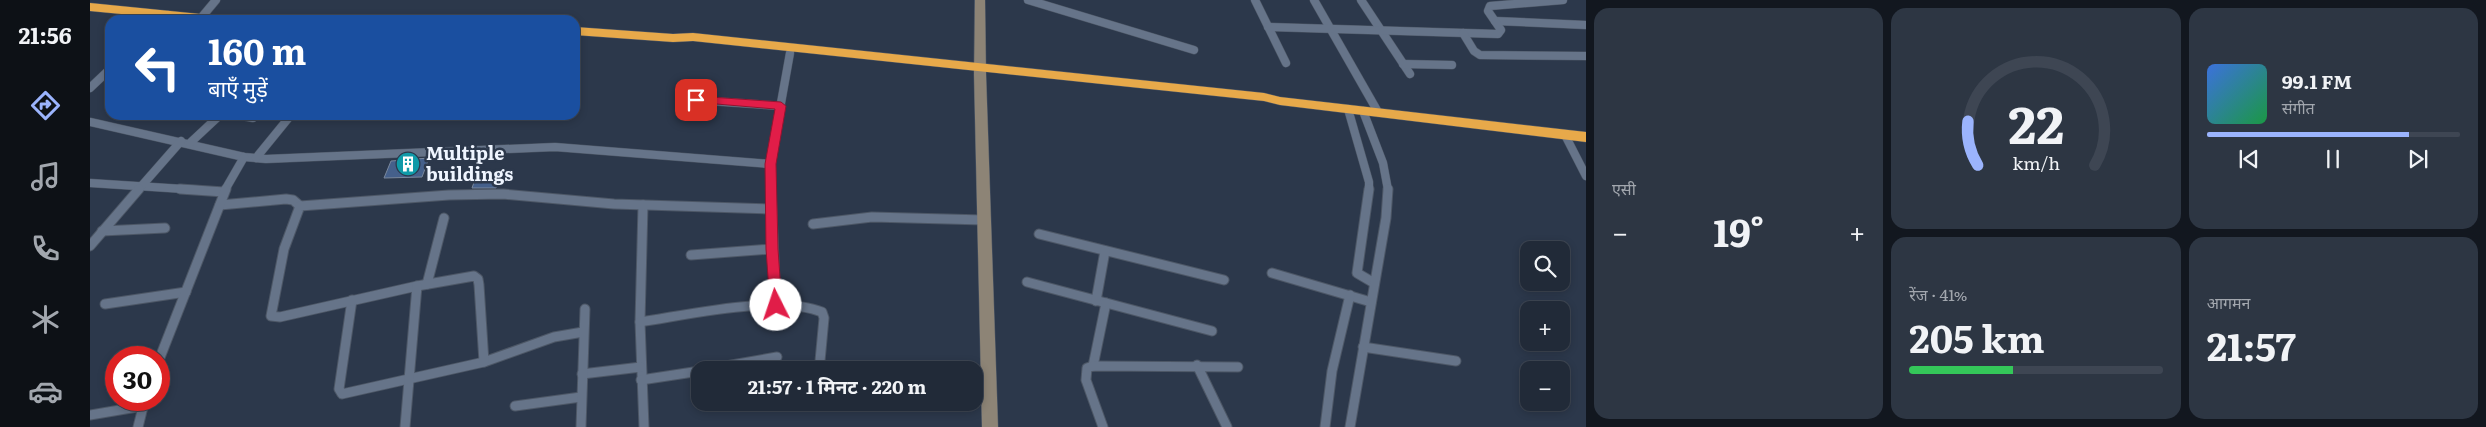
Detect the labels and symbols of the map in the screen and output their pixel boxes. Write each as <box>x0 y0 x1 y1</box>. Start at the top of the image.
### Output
pin <box>675 79 717 121</box>
place label: Multiple buildings <box>426 139 513 187</box>
building icon: Multiple buildings <box>395 151 421 177</box>
position arrow <box>749 278 801 330</box>
speed limit sign: 30 <box>105 346 170 411</box>

